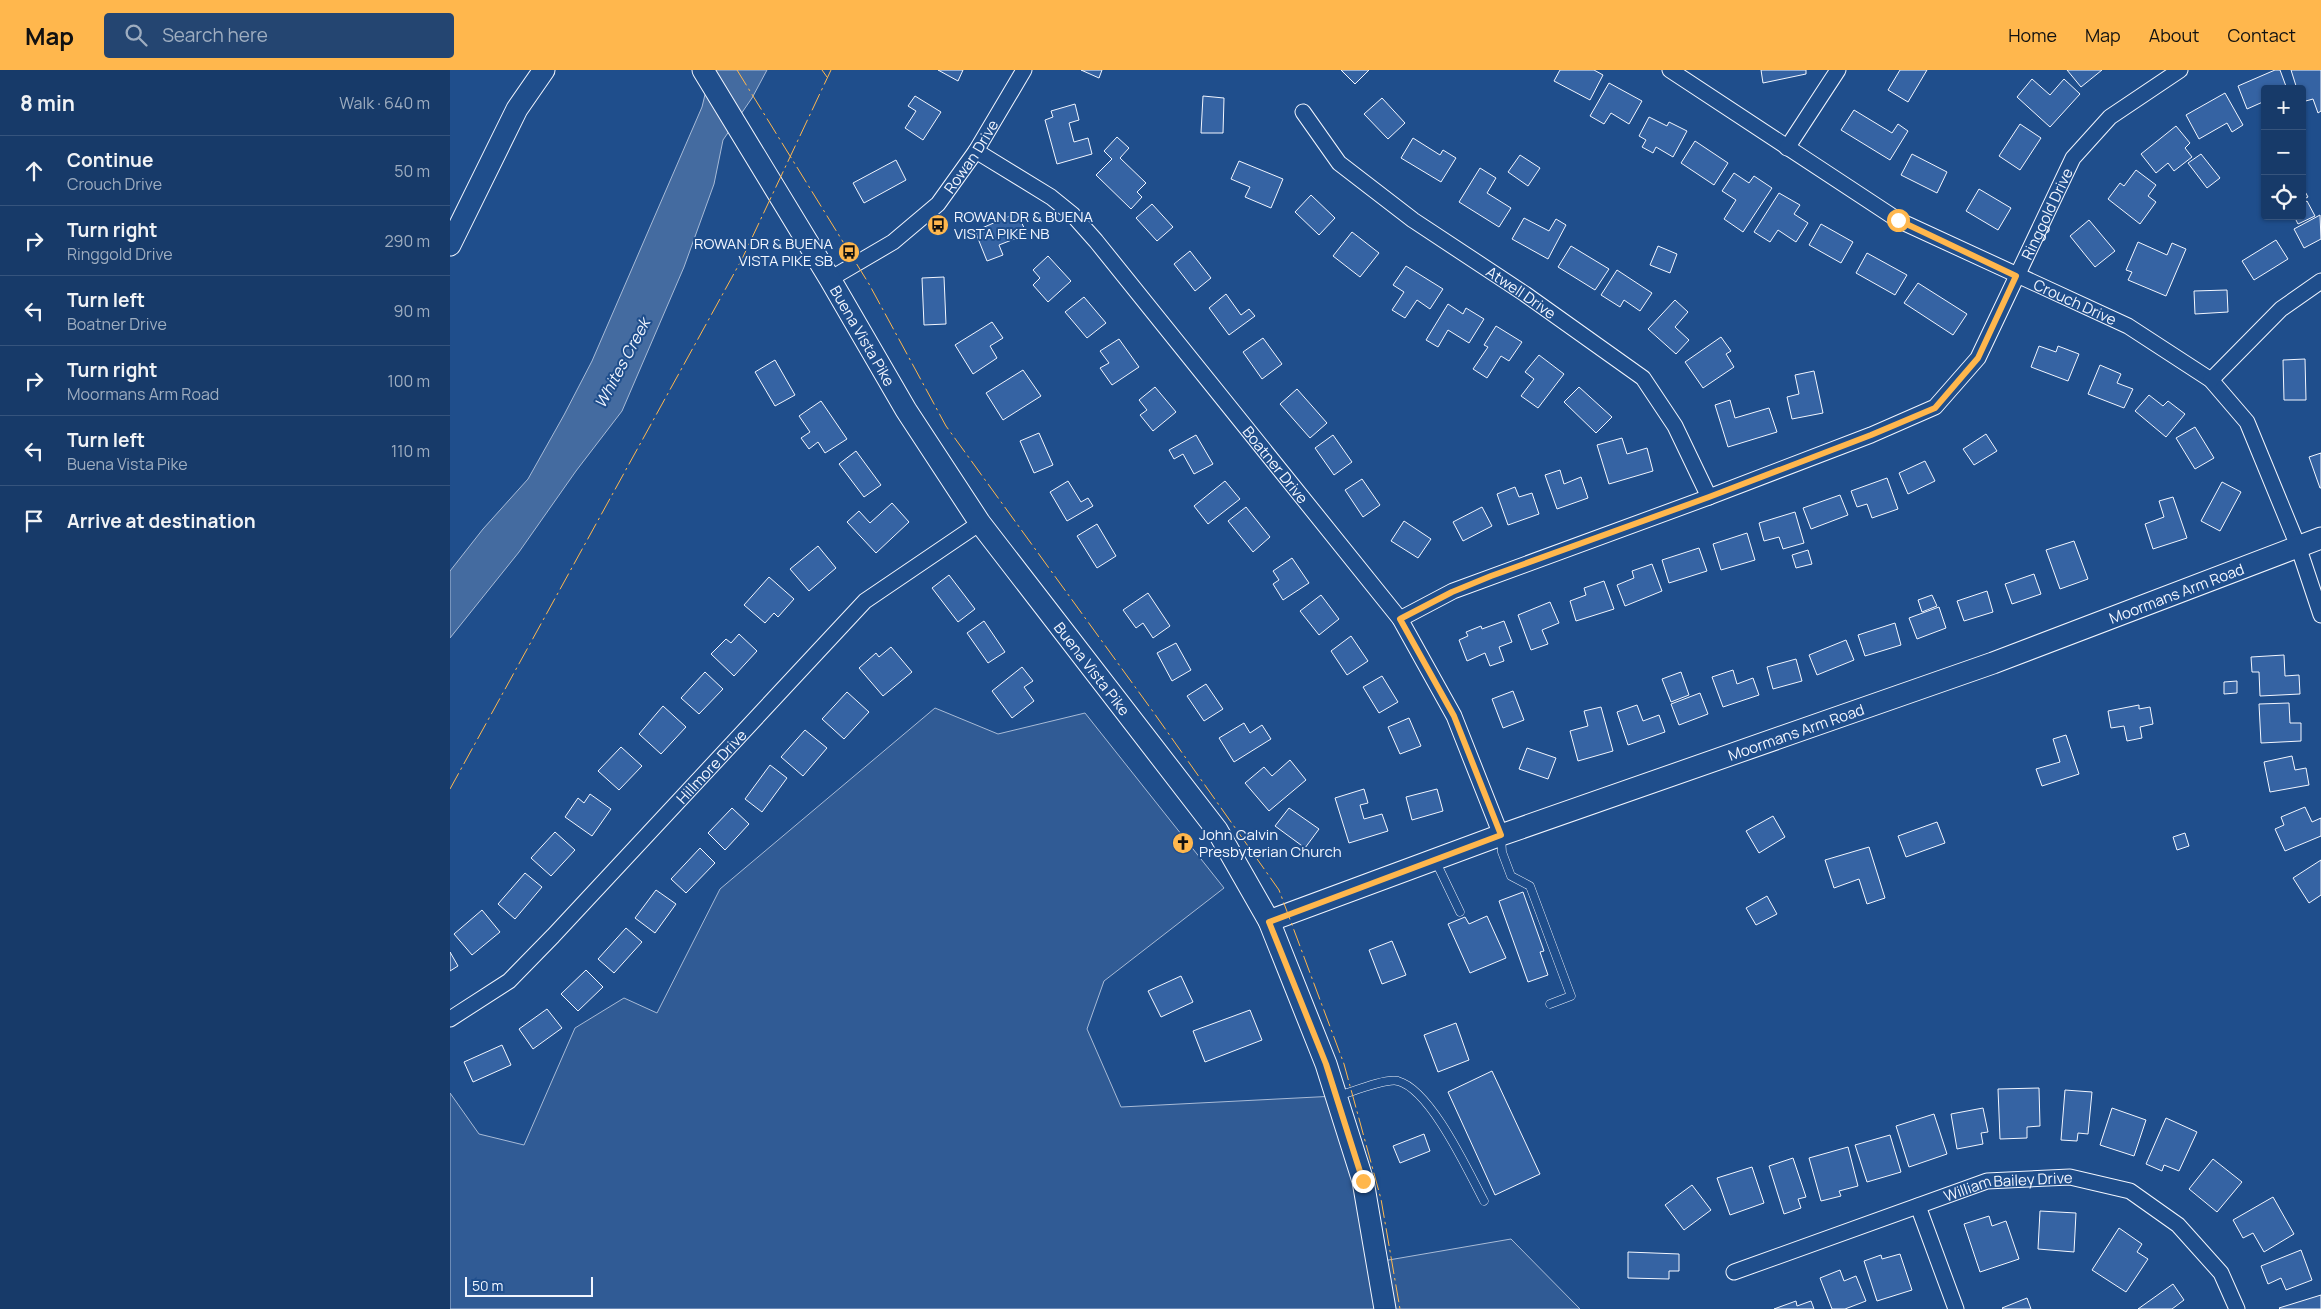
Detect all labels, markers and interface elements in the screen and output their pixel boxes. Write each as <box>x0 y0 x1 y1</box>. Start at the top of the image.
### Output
search box <box>104 13 454 58</box>
text: Map <box>25 19 74 52</box>
icon: search <box>122 21 150 49</box>
text: Search here <box>162 22 268 48</box>
text: Home <box>2008 23 2057 47</box>
text: Map <box>2085 23 2121 47</box>
text: About <box>2149 23 2199 47</box>
text: Contact <box>2227 23 2296 47</box>
map controls <box>2261 85 2306 220</box>
button: + <box>2261 85 2306 130</box>
text: 8 min <box>20 89 75 117</box>
text: Walk · 640 m <box>339 92 430 114</box>
street label: Rowan Drive <box>939 115 1003 197</box>
button: − <box>2261 130 2306 175</box>
text: Continue <box>67 147 153 173</box>
icon: ahead <box>20 157 48 185</box>
text: 50 m <box>394 160 430 182</box>
street label: Ringgold Drive <box>2016 164 2077 263</box>
text: Crouch Drive <box>67 173 162 195</box>
button: locate <box>2261 175 2306 220</box>
place label: ROWAN DR & BUENA VISTA PIKE NB <box>954 206 1093 244</box>
route start <box>1887 209 1910 232</box>
bus stop icon: ROWAN DR & BUENA VISTA PIKE NB <box>926 213 950 237</box>
text: Turn right <box>67 217 157 243</box>
icon: right <box>20 227 48 255</box>
text: 290 m <box>384 230 430 252</box>
place label: ROWAN DR & BUENA VISTA PIKE SB <box>694 233 833 271</box>
bus stop icon: ROWAN DR & BUENA VISTA PIKE SB <box>837 240 861 264</box>
text: Ringgold Drive <box>67 243 173 265</box>
street label: Atwell Drive <box>1482 261 1561 324</box>
street label: Crouch Drive <box>2030 273 2120 330</box>
street label: Buena Vista Pike <box>825 281 900 390</box>
text: Turn left <box>67 287 145 313</box>
icon: left <box>20 297 48 325</box>
text: 90 m <box>394 300 430 322</box>
water label: Whites Creek <box>589 312 656 412</box>
text: Boatner Drive <box>67 313 167 335</box>
text: Turn right <box>67 357 157 383</box>
icon: right <box>20 367 48 395</box>
text: 100 m <box>387 370 430 392</box>
text: Moormans Arm Road <box>67 383 219 405</box>
street label: Boatner Drive <box>1238 421 1313 508</box>
text: Turn left <box>67 427 145 453</box>
icon: left <box>20 437 48 465</box>
text: 110 m <box>391 440 430 462</box>
text: Buena Vista Pike <box>67 453 188 475</box>
icon: arrive <box>20 507 48 535</box>
text: Arrive at destination <box>67 508 256 534</box>
street label: Moormans Arm Road <box>2106 558 2247 628</box>
street label: Buena Vista Pike <box>1050 617 1135 720</box>
street label: Moormans Arm Road <box>1725 698 1867 765</box>
street label: Hillmore Drive <box>671 724 751 808</box>
place label: John Calvin Presbyterian Church <box>1199 824 1342 862</box>
church icon: John Calvin Presbyterian Church <box>1171 831 1195 855</box>
street label: William Bailey Drive <box>1941 1166 2073 1206</box>
route end <box>1352 1170 1375 1193</box>
scale bar <box>465 1274 592 1297</box>
text: 50 m <box>472 1276 503 1295</box>

